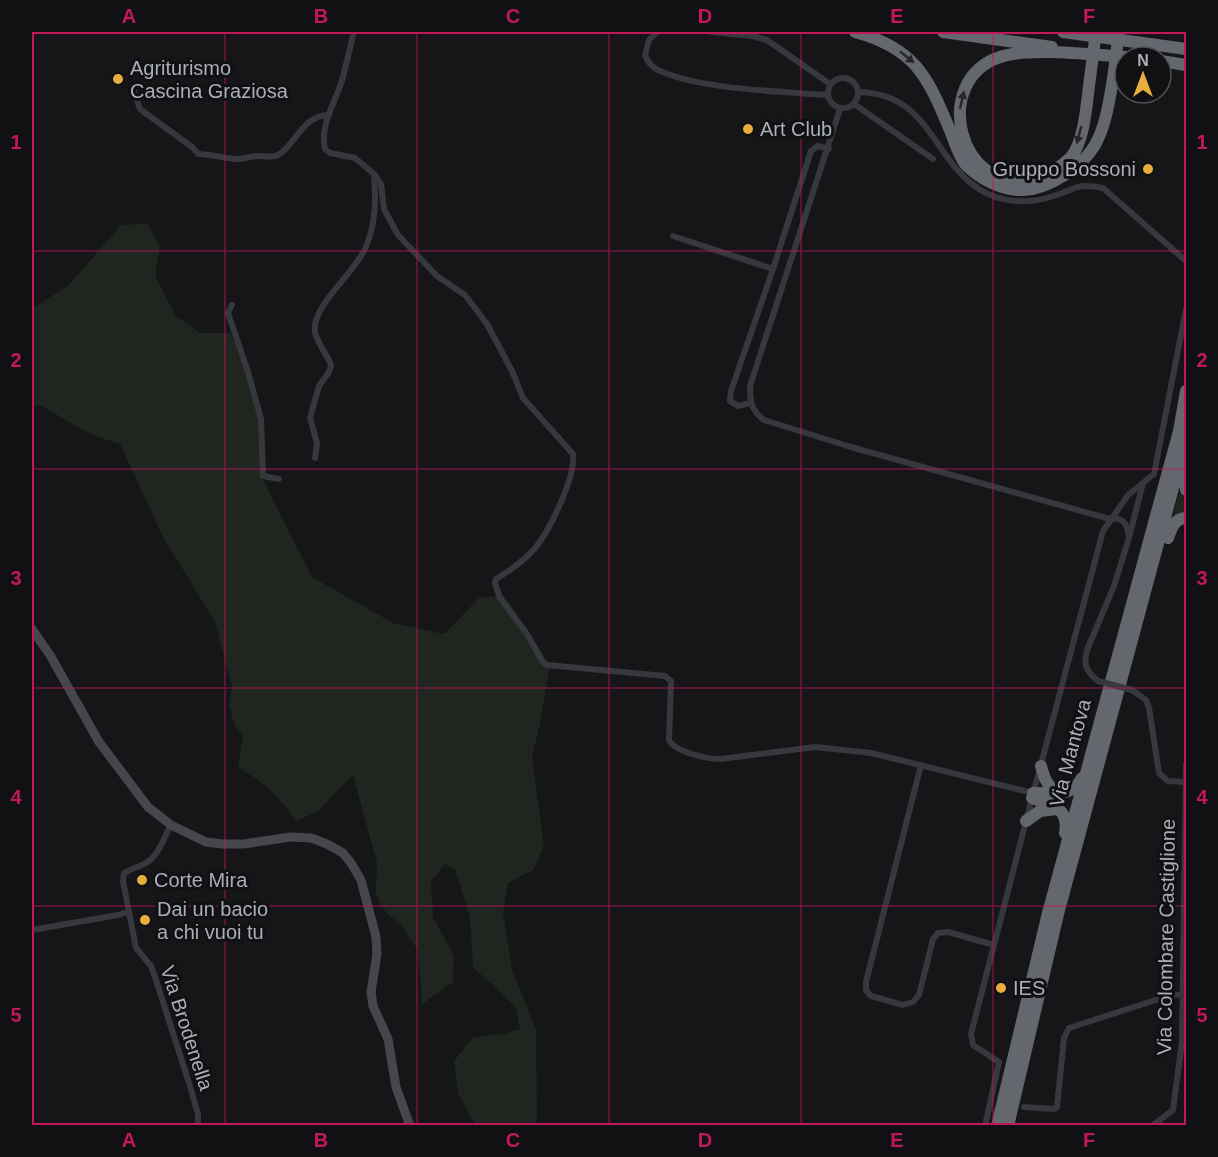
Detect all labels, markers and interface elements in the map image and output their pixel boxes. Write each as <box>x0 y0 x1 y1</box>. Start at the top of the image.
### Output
text: A <box>122 5 136 27</box>
text: B <box>314 5 328 27</box>
text: C <box>506 5 520 27</box>
text: D <box>698 5 712 27</box>
text: E <box>890 5 904 27</box>
text: F <box>1083 5 1095 27</box>
north arrow <box>1113 45 1173 105</box>
one-way arrow <box>899 50 915 63</box>
text: N <box>1137 52 1149 69</box>
place label: Agriturismo Cascina Graziosa <box>130 57 289 102</box>
marker: Agriturismo Cascina Graziosa <box>111 72 125 86</box>
one-way arrow <box>958 91 967 110</box>
place label: Art Club <box>760 118 832 140</box>
marker: Art Club <box>741 122 755 136</box>
one-way arrow <box>1074 126 1084 145</box>
text: 1 <box>10 131 22 153</box>
text: 1 <box>1196 131 1208 153</box>
place label: Gruppo Bossoni <box>993 158 1136 180</box>
marker: Gruppo Bossoni <box>1141 162 1155 176</box>
text: 2 <box>10 349 22 371</box>
text: 2 <box>1196 349 1208 371</box>
text: 3 <box>10 567 22 589</box>
text: 3 <box>1196 567 1208 589</box>
street label: Via Mantova <box>1045 696 1095 809</box>
text: 4 <box>10 786 22 808</box>
text: 4 <box>1196 786 1208 808</box>
street label: Via Colombare Castiglione <box>1153 819 1179 1055</box>
place label: Corte Mira <box>154 869 248 891</box>
marker: Corte Mira <box>135 873 149 887</box>
place label: Dai un bacio a chi vuoi tu <box>157 898 268 943</box>
marker: Dai un bacio a chi vuoi tu <box>138 913 152 927</box>
street label: Via Brodenella <box>156 963 218 1094</box>
place label: IES <box>1013 977 1045 999</box>
marker: IES <box>994 981 1008 995</box>
text: 5 <box>10 1004 22 1026</box>
text: 5 <box>1196 1004 1208 1026</box>
text: A <box>122 1129 136 1151</box>
text: B <box>314 1129 328 1151</box>
text: C <box>506 1129 520 1151</box>
text: D <box>698 1129 712 1151</box>
text: E <box>890 1129 904 1151</box>
text: F <box>1083 1129 1095 1151</box>

